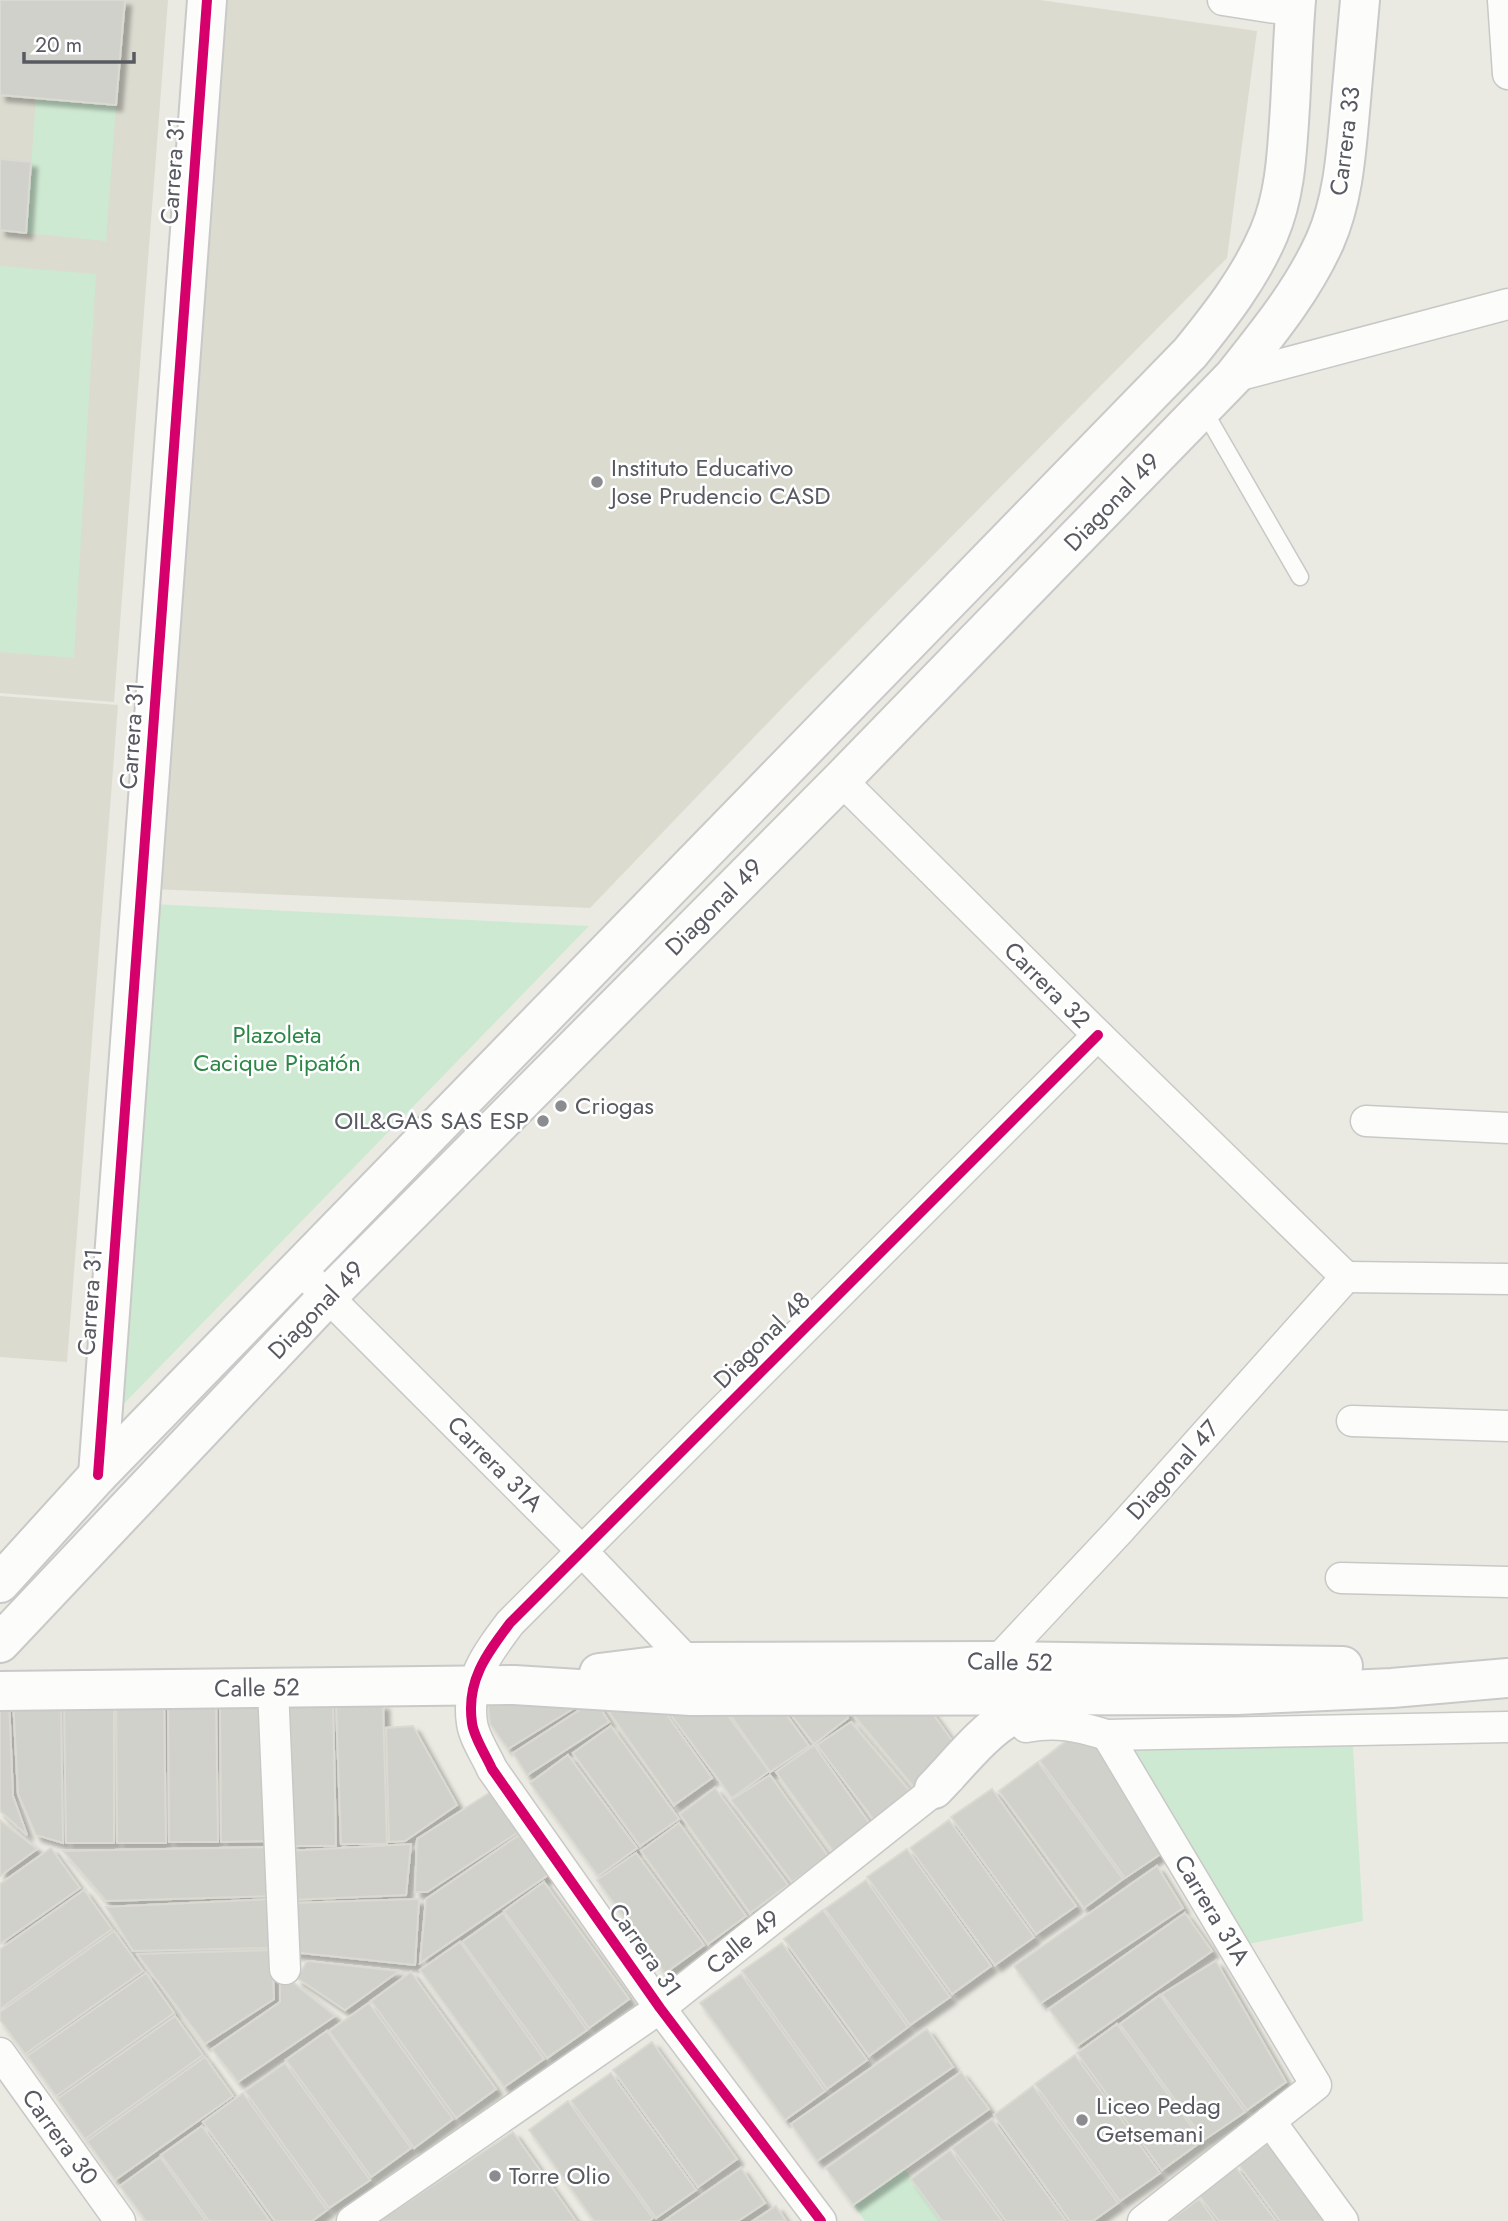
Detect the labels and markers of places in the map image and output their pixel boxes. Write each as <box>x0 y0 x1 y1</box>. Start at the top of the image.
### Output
place label: Instituto Educativo Jose Prudencio CASD <box>608 450 831 513</box>
marker: Instituto Educativo Jose Prudencio CASD <box>589 474 605 490</box>
place label: Criogas <box>575 1088 654 1123</box>
marker: Criogas <box>553 1098 569 1114</box>
place label: OIL&GAS SAS ESP <box>334 1103 529 1138</box>
marker: OIL&GAS SAS ESP <box>535 1113 551 1129</box>
place label: Liceo Pedag Getsemani <box>1096 2088 1221 2151</box>
marker: Liceo Pedag Getsemani <box>1074 2112 1090 2128</box>
place label: Torre Olio <box>509 2158 610 2193</box>
marker: Torre Olio <box>487 2168 503 2184</box>

